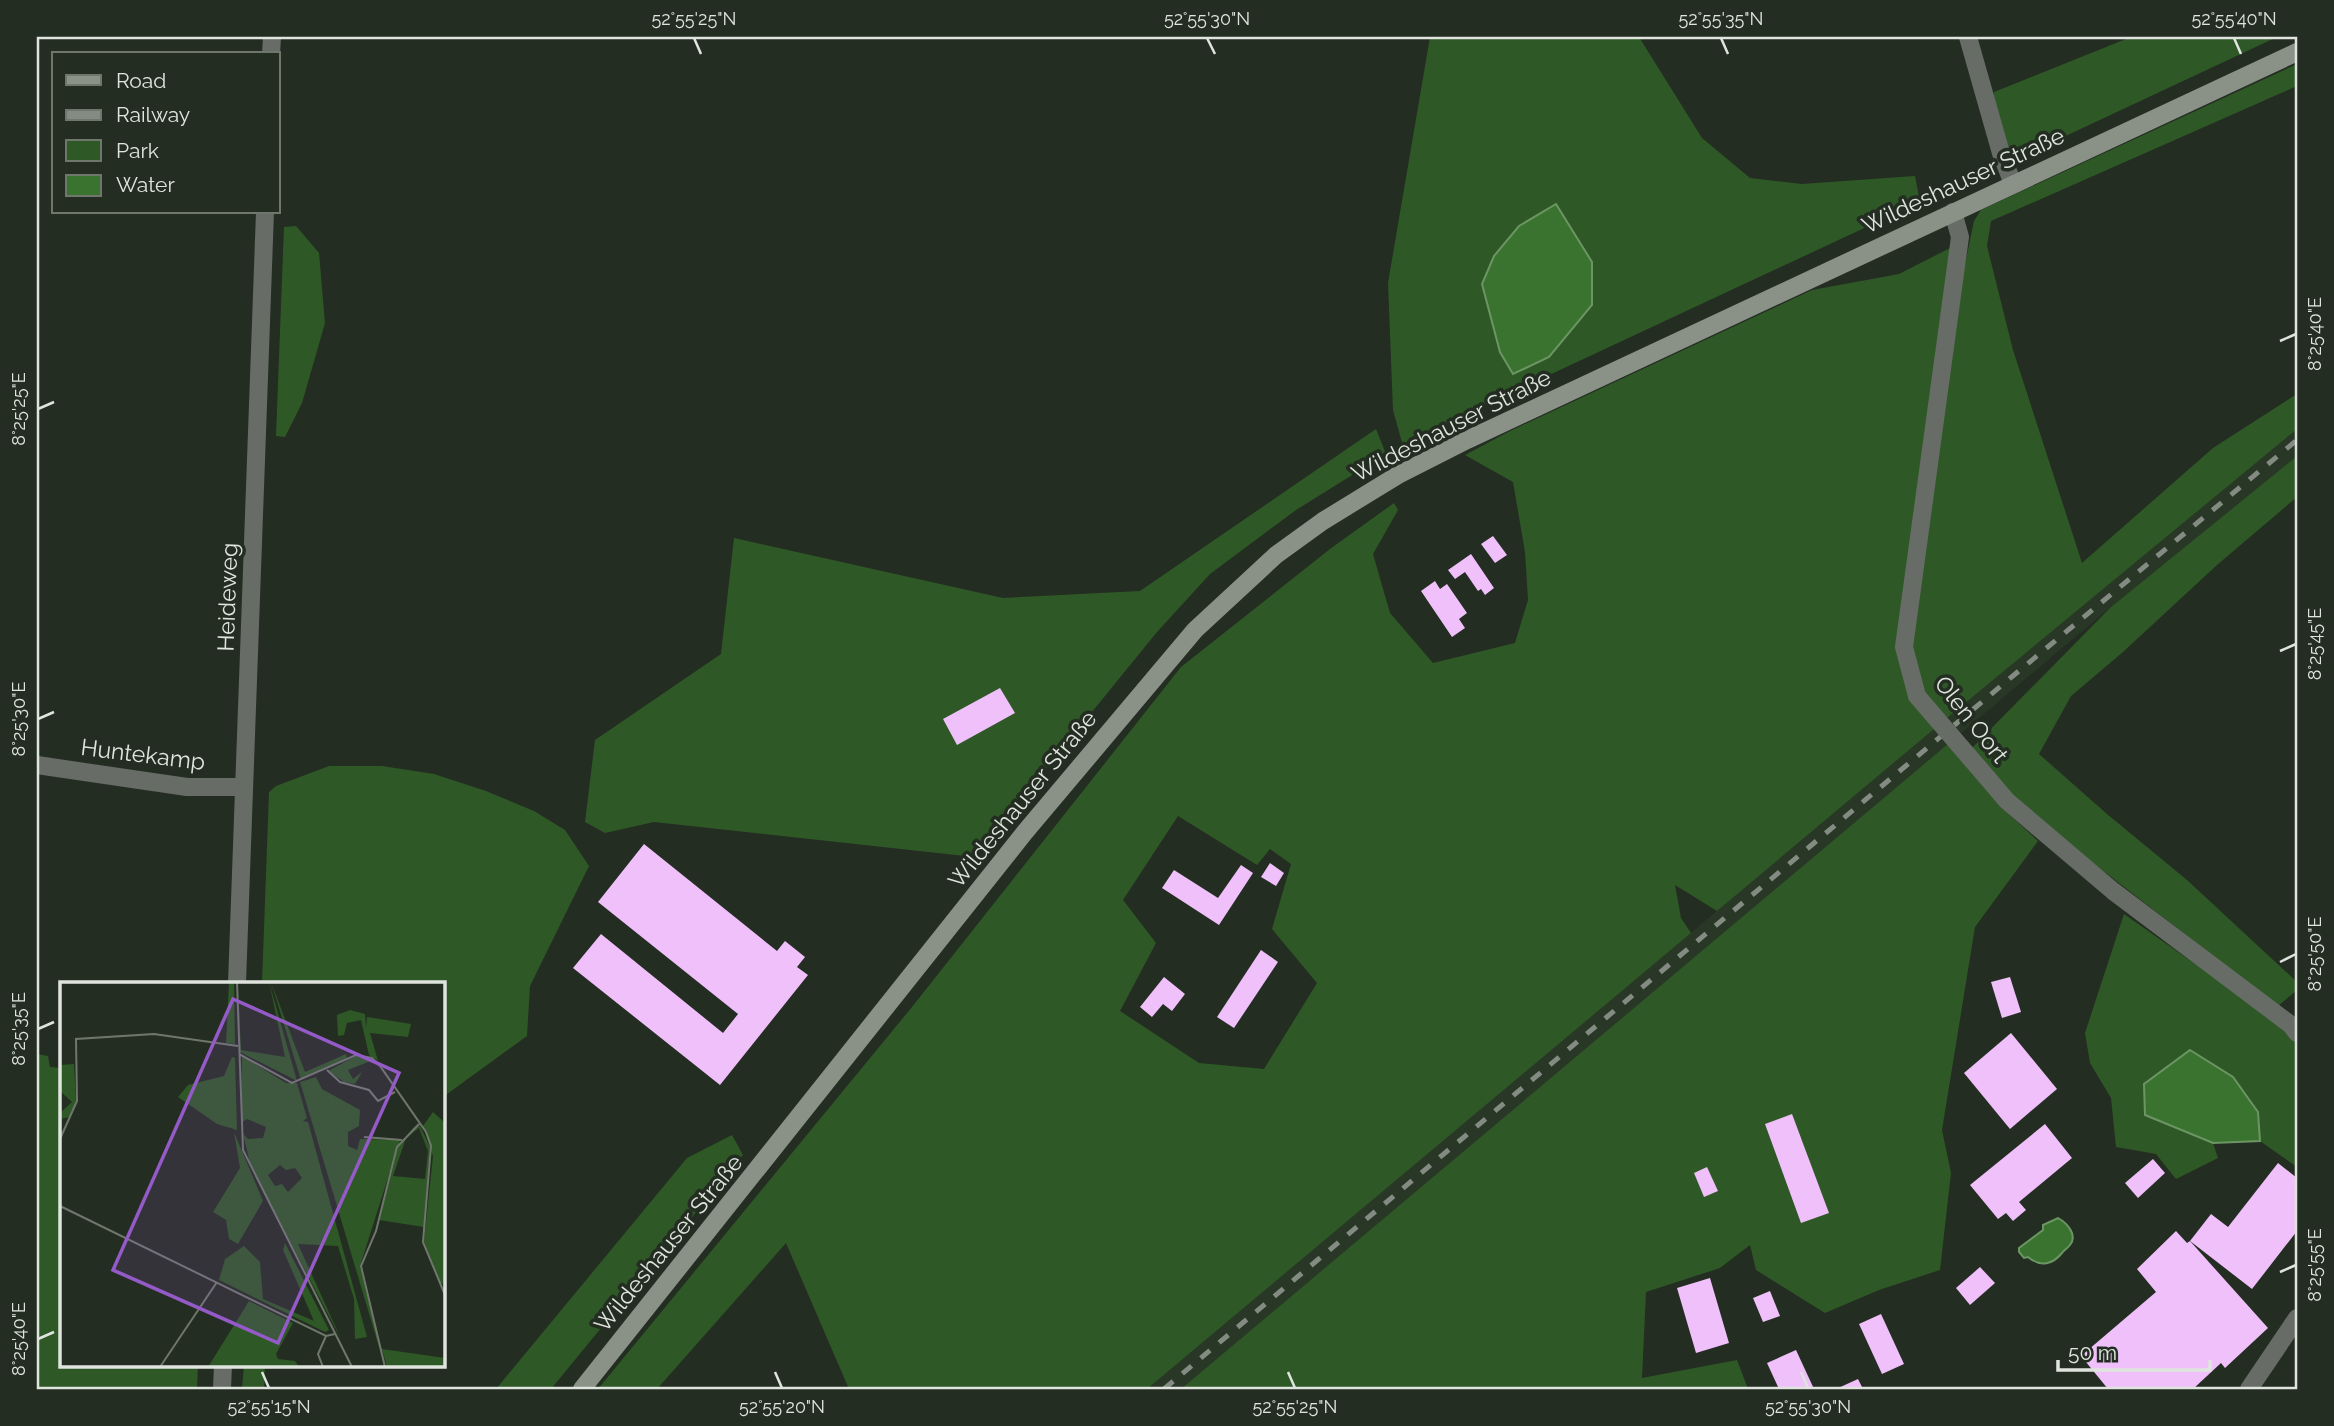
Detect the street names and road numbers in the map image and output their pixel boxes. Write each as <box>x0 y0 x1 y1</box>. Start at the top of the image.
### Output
street label: Wildeshauser Straße <box>1858 121 2068 239</box>
street label: Wildeshauser Straße <box>1347 363 1555 487</box>
street label: Heideweg <box>212 542 242 652</box>
street label: Olen Oort <box>1930 670 2015 768</box>
street label: Wildeshauser Straße <box>942 705 1102 893</box>
street label: Huntekamp <box>79 733 207 775</box>
street label: Wildeshauser Straße <box>588 1149 748 1337</box>

